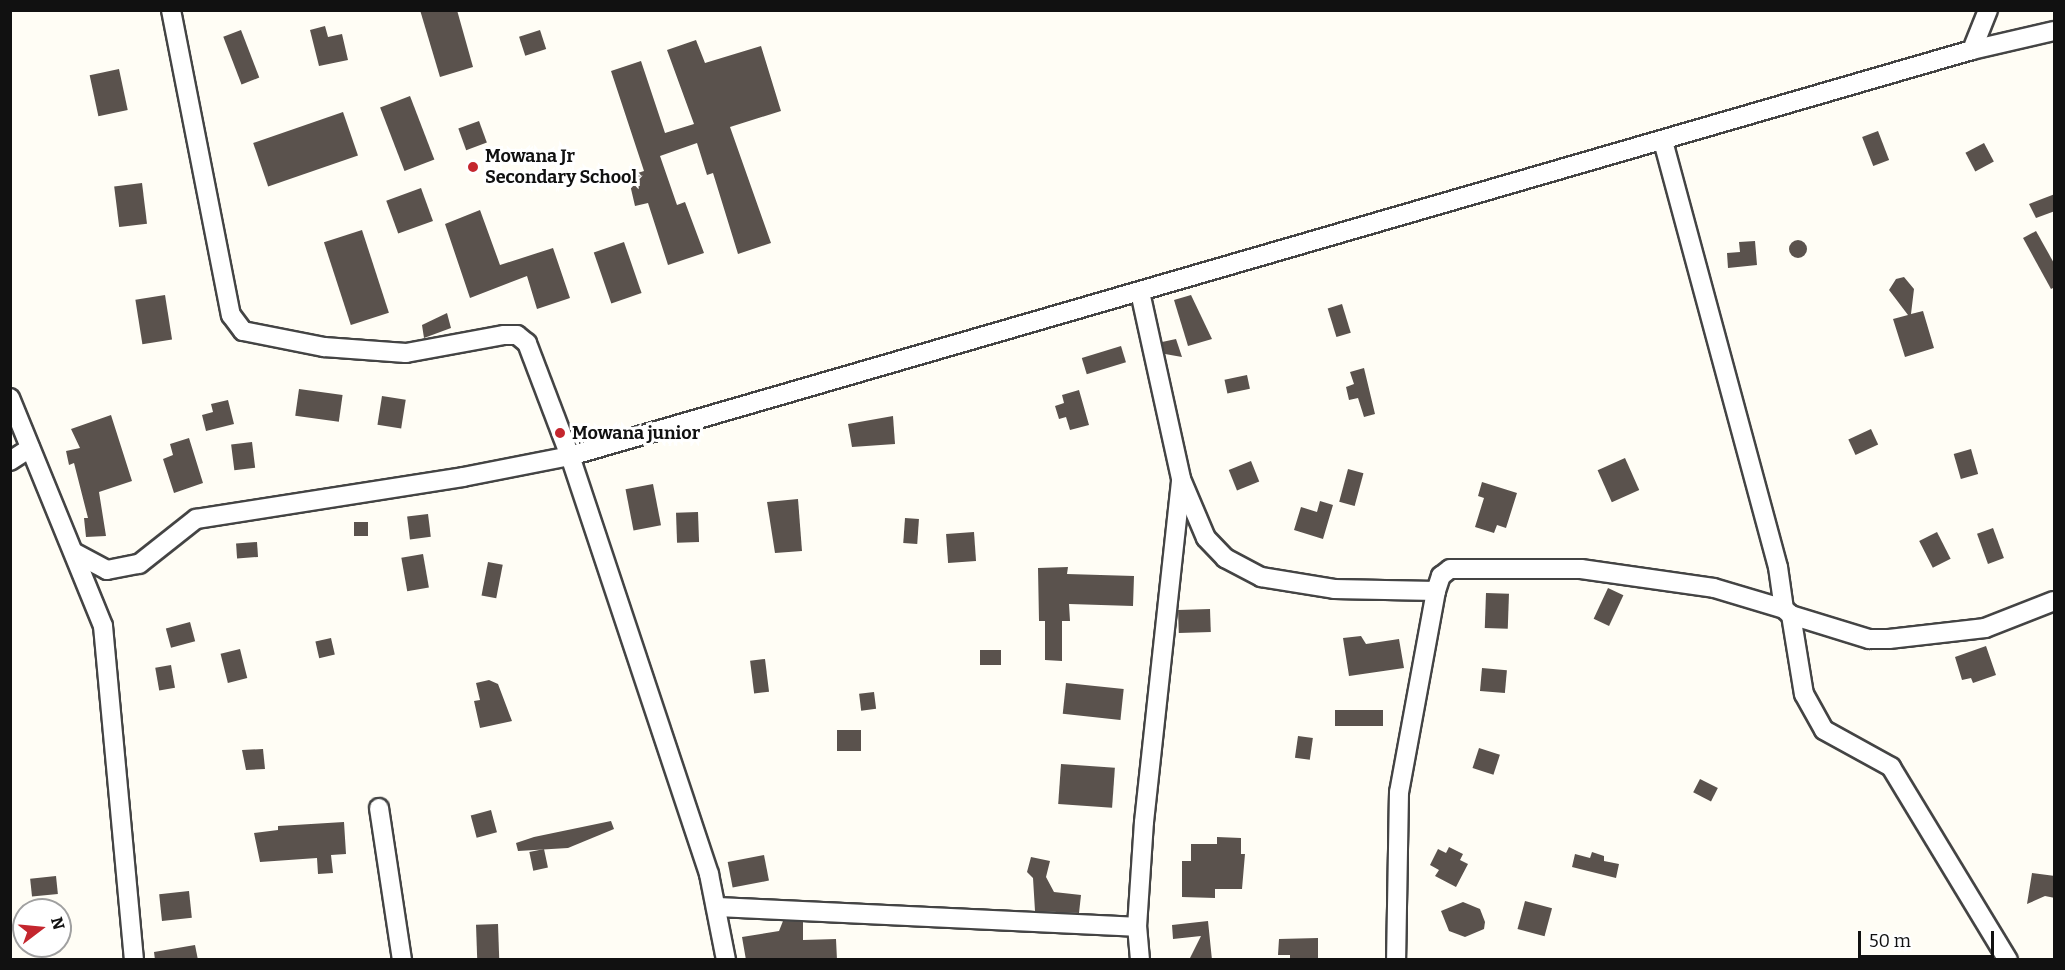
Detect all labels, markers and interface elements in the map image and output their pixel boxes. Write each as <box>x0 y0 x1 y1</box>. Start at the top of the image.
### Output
place label: Mowana Jr Secondary School <box>485 146 637 188</box>
marker: Mowana Jr Secondary School <box>466 160 480 174</box>
place label: Mowana junior <box>572 422 700 444</box>
marker: Mowana junior <box>553 426 567 440</box>
north arrow <box>12 898 72 958</box>
text: N <box>47 915 69 932</box>
scale bar <box>1861 919 1998 957</box>
text: 50 m <box>1869 930 1911 952</box>

